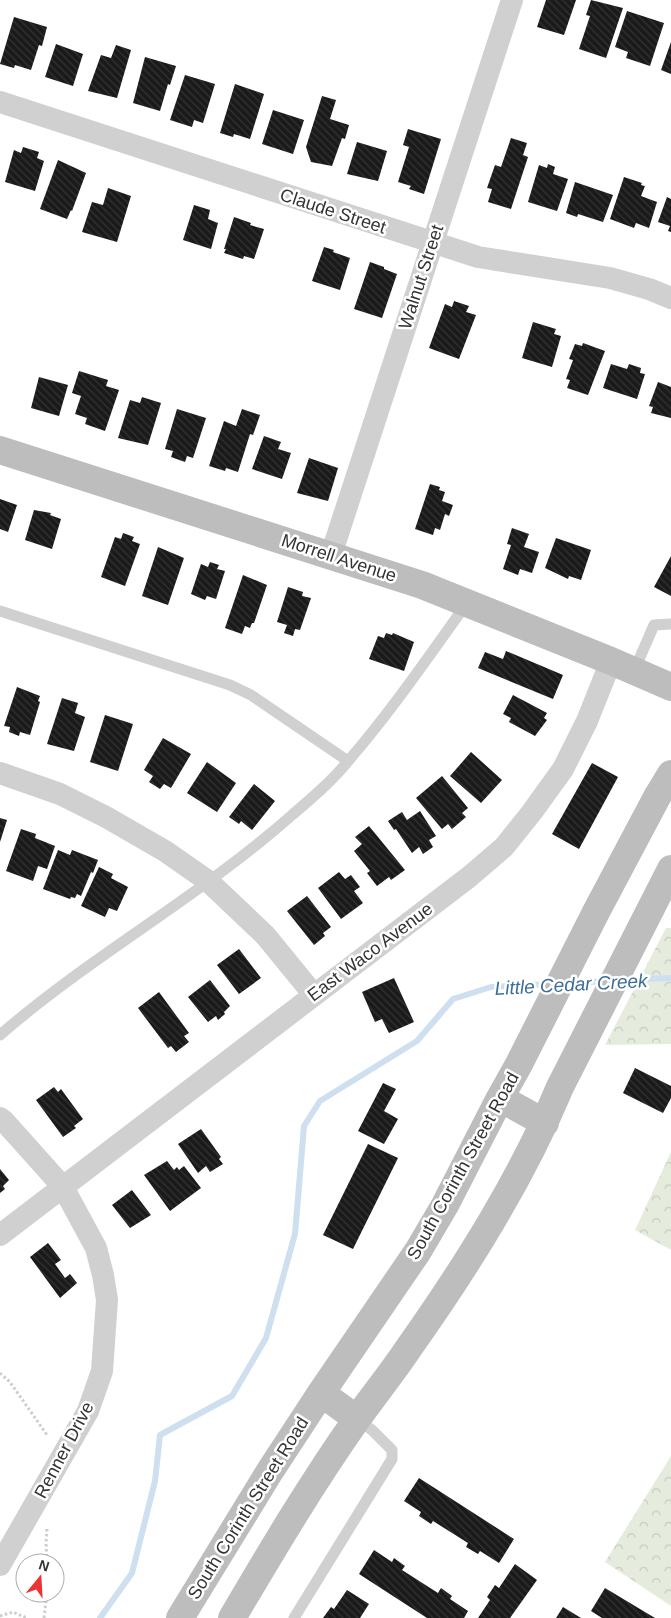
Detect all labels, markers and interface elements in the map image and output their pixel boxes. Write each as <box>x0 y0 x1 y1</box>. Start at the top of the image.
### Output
street label: Claude Street <box>278 184 388 238</box>
street label: Walnut Street <box>395 222 447 332</box>
street label: Morrell Avenue <box>279 530 399 586</box>
street label: East Waco Avenue <box>304 899 436 1005</box>
water label: Little Cedar Creek <box>494 970 650 999</box>
street label: South Corinth Street Road <box>403 1069 523 1263</box>
street label: Renner Drive <box>30 1398 98 1502</box>
street label: South Corinth Street Road <box>184 1413 312 1603</box>
north arrow <box>15 1553 65 1603</box>
text: N <box>37 1556 51 1575</box>

